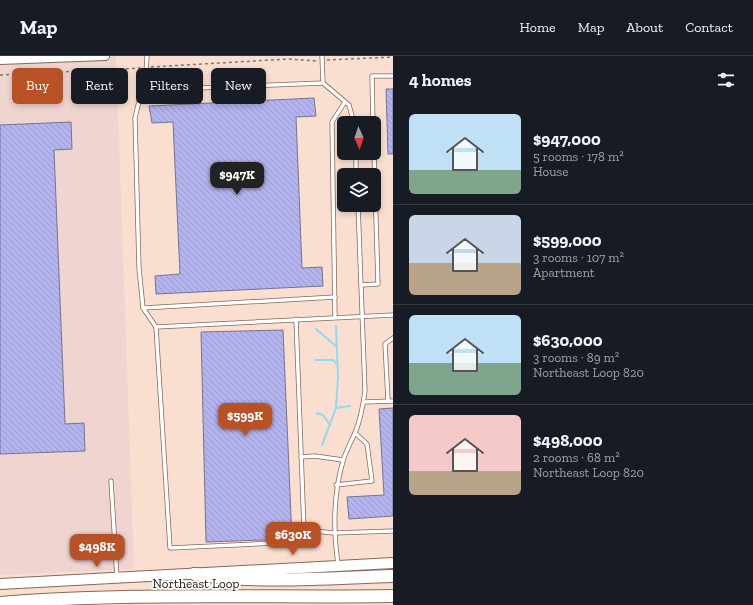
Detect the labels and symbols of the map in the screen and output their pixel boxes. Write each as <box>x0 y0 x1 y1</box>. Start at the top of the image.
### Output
north arrow <box>337 116 381 160</box>
pin: $947K <box>209 162 265 196</box>
pin: $599K <box>217 403 273 437</box>
pin: $630K <box>265 522 321 556</box>
pin: $498K <box>69 534 125 568</box>
street label: Northeast Loop <box>153 576 239 591</box>

